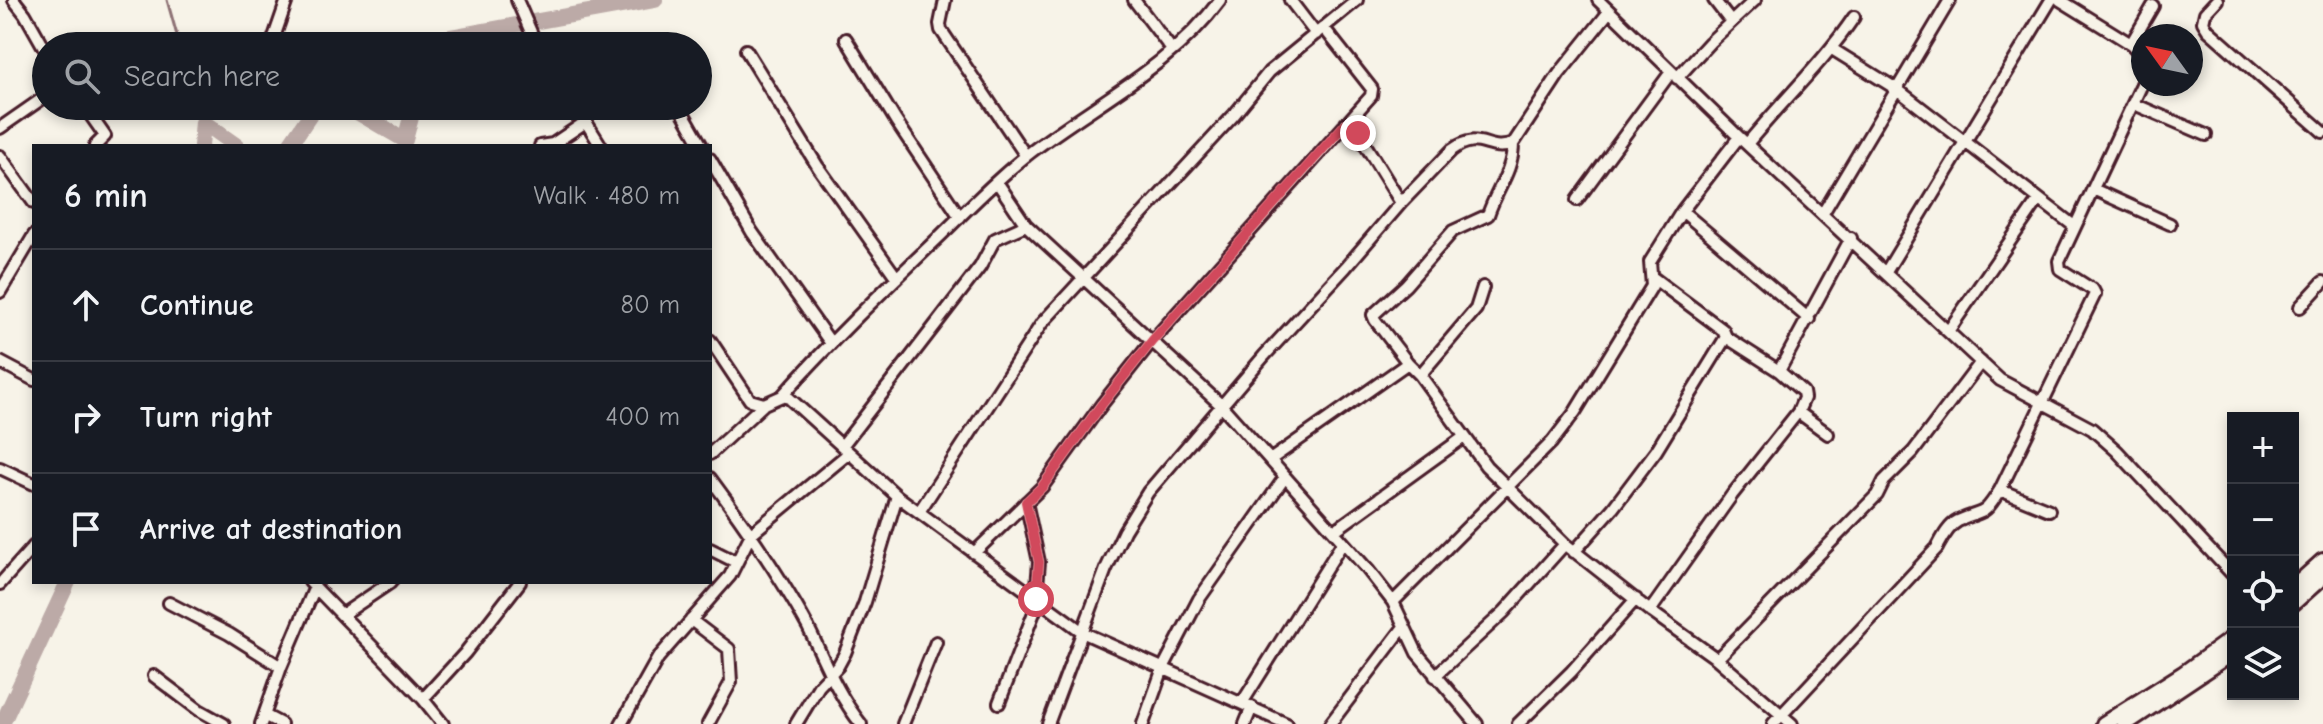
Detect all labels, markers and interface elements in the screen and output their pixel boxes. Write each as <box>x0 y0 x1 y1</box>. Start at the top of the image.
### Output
north arrow <box>2131 24 2203 96</box>
search box <box>32 32 712 120</box>
icon: search <box>60 54 104 98</box>
text: Search here <box>124 59 280 94</box>
route end <box>1340 115 1376 151</box>
text: 6 min <box>64 176 148 216</box>
text: Walk · 480 m <box>534 181 680 211</box>
icon: ahead <box>64 283 108 327</box>
text: Continue <box>140 288 254 323</box>
text: 80 m <box>621 290 680 320</box>
icon: right <box>64 395 108 439</box>
text: Turn right <box>140 400 272 435</box>
text: 400 m <box>606 402 680 432</box>
map controls <box>2227 412 2299 700</box>
button: + <box>2227 412 2299 484</box>
button: − <box>2227 484 2299 556</box>
icon: arrive <box>64 507 108 551</box>
text: Arrive at destination <box>140 512 402 547</box>
button: locate <box>2227 556 2299 628</box>
route start <box>1018 581 1054 617</box>
button: layers <box>2227 628 2299 700</box>

